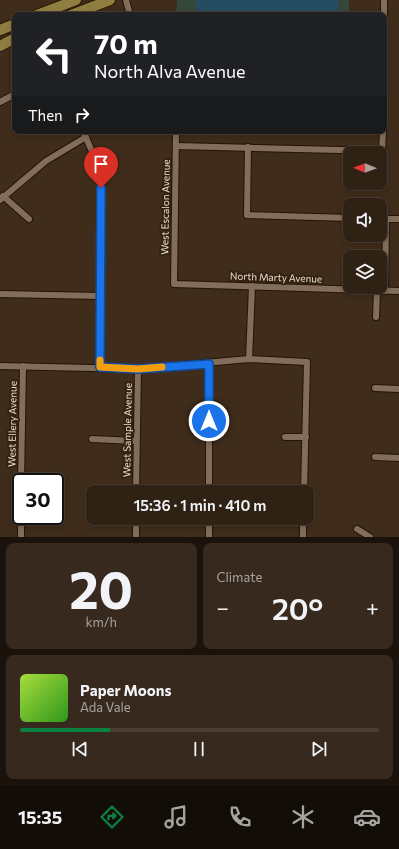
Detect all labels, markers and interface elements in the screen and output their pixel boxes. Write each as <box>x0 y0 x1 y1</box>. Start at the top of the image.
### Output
text: 70 m <box>94 26 158 60</box>
icon: left <box>28 28 80 80</box>
text: North Alva Avenue <box>94 60 246 82</box>
icon: right <box>71 104 93 126</box>
text: Then <box>28 106 63 124</box>
north arrow <box>343 146 387 190</box>
map controls <box>343 146 387 294</box>
pin <box>84 147 118 188</box>
icon: arrive <box>90 153 112 175</box>
street label: West Escalon Avenue <box>158 159 172 255</box>
button: sound <box>343 198 387 242</box>
button: layers <box>343 250 387 294</box>
street label: North Marty Avenue <box>230 269 322 285</box>
street label: West Ellery Avenue <box>5 381 19 467</box>
street label: West Sample Avenue <box>120 383 134 477</box>
position arrow <box>188 400 230 442</box>
speed limit sign: 30 <box>12 473 64 525</box>
text: 15:36 · 1 min · 410 m <box>134 496 266 514</box>
text: 20 <box>69 556 133 620</box>
text: Climate <box>217 569 262 585</box>
text: 20° <box>272 589 323 626</box>
text: − <box>217 594 229 621</box>
text: + <box>366 594 379 621</box>
text: km/h <box>85 614 117 630</box>
text: Paper Moons <box>80 681 171 699</box>
text: Ada Vale <box>80 699 131 715</box>
icon: previous <box>69 738 91 760</box>
icon: pause <box>188 738 210 760</box>
icon: next <box>308 738 330 760</box>
icon: directions <box>98 803 126 831</box>
icon: music <box>162 803 190 831</box>
icon: phone <box>226 803 254 831</box>
icon: climate <box>289 803 317 831</box>
icon: car <box>353 803 381 831</box>
text: 15:35 <box>18 806 62 828</box>

